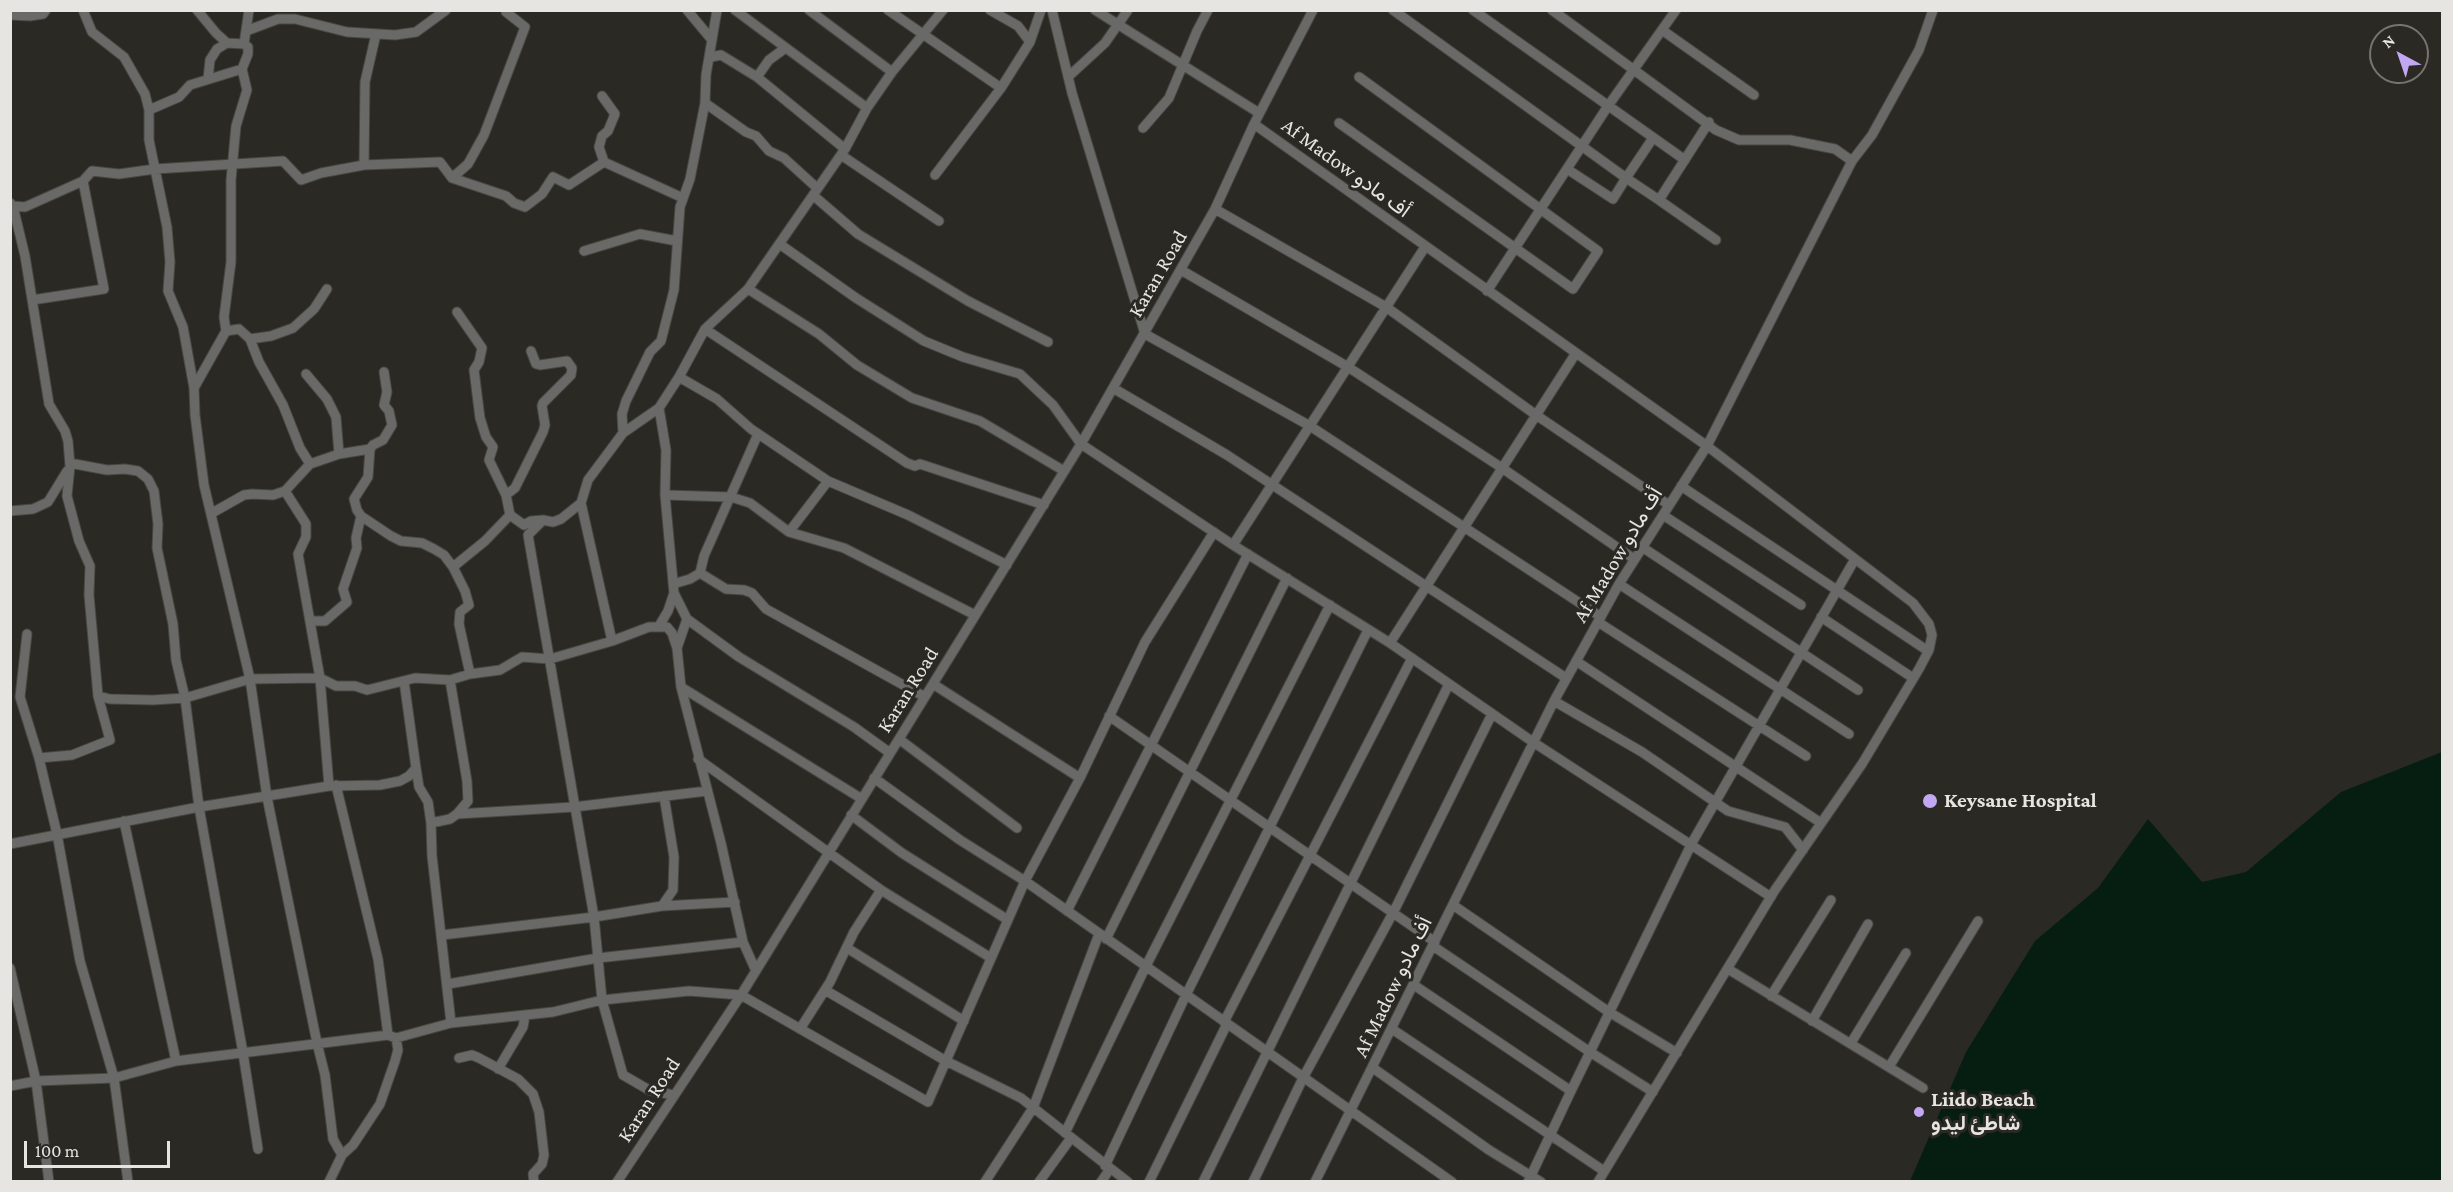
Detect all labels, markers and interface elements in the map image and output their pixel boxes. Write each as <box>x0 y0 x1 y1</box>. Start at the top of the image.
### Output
north arrow <box>2369 24 2429 84</box>
text: N <box>2379 31 2398 51</box>
street label: Af Madow أف مادو <box>1277 113 1415 223</box>
street label: Karan Road <box>1123 226 1193 322</box>
street label: Af Madow أف مادو <box>1568 483 1668 627</box>
street label: Karan Road <box>872 643 944 737</box>
place label: Keysane Hospital <box>1944 788 2097 814</box>
marker: Keysane Hospital <box>1921 792 1939 810</box>
street label: Af Madow أف مادو <box>1348 913 1438 1061</box>
street label: Karan Road <box>612 1053 686 1147</box>
place label: Liido Beach شاطئ ليدو <box>1931 1087 2035 1137</box>
marker: Liido Beach شاطئ ليدو <box>1912 1105 1926 1119</box>
scale bar <box>27 1129 172 1167</box>
text: 100 m <box>35 1141 79 1161</box>

